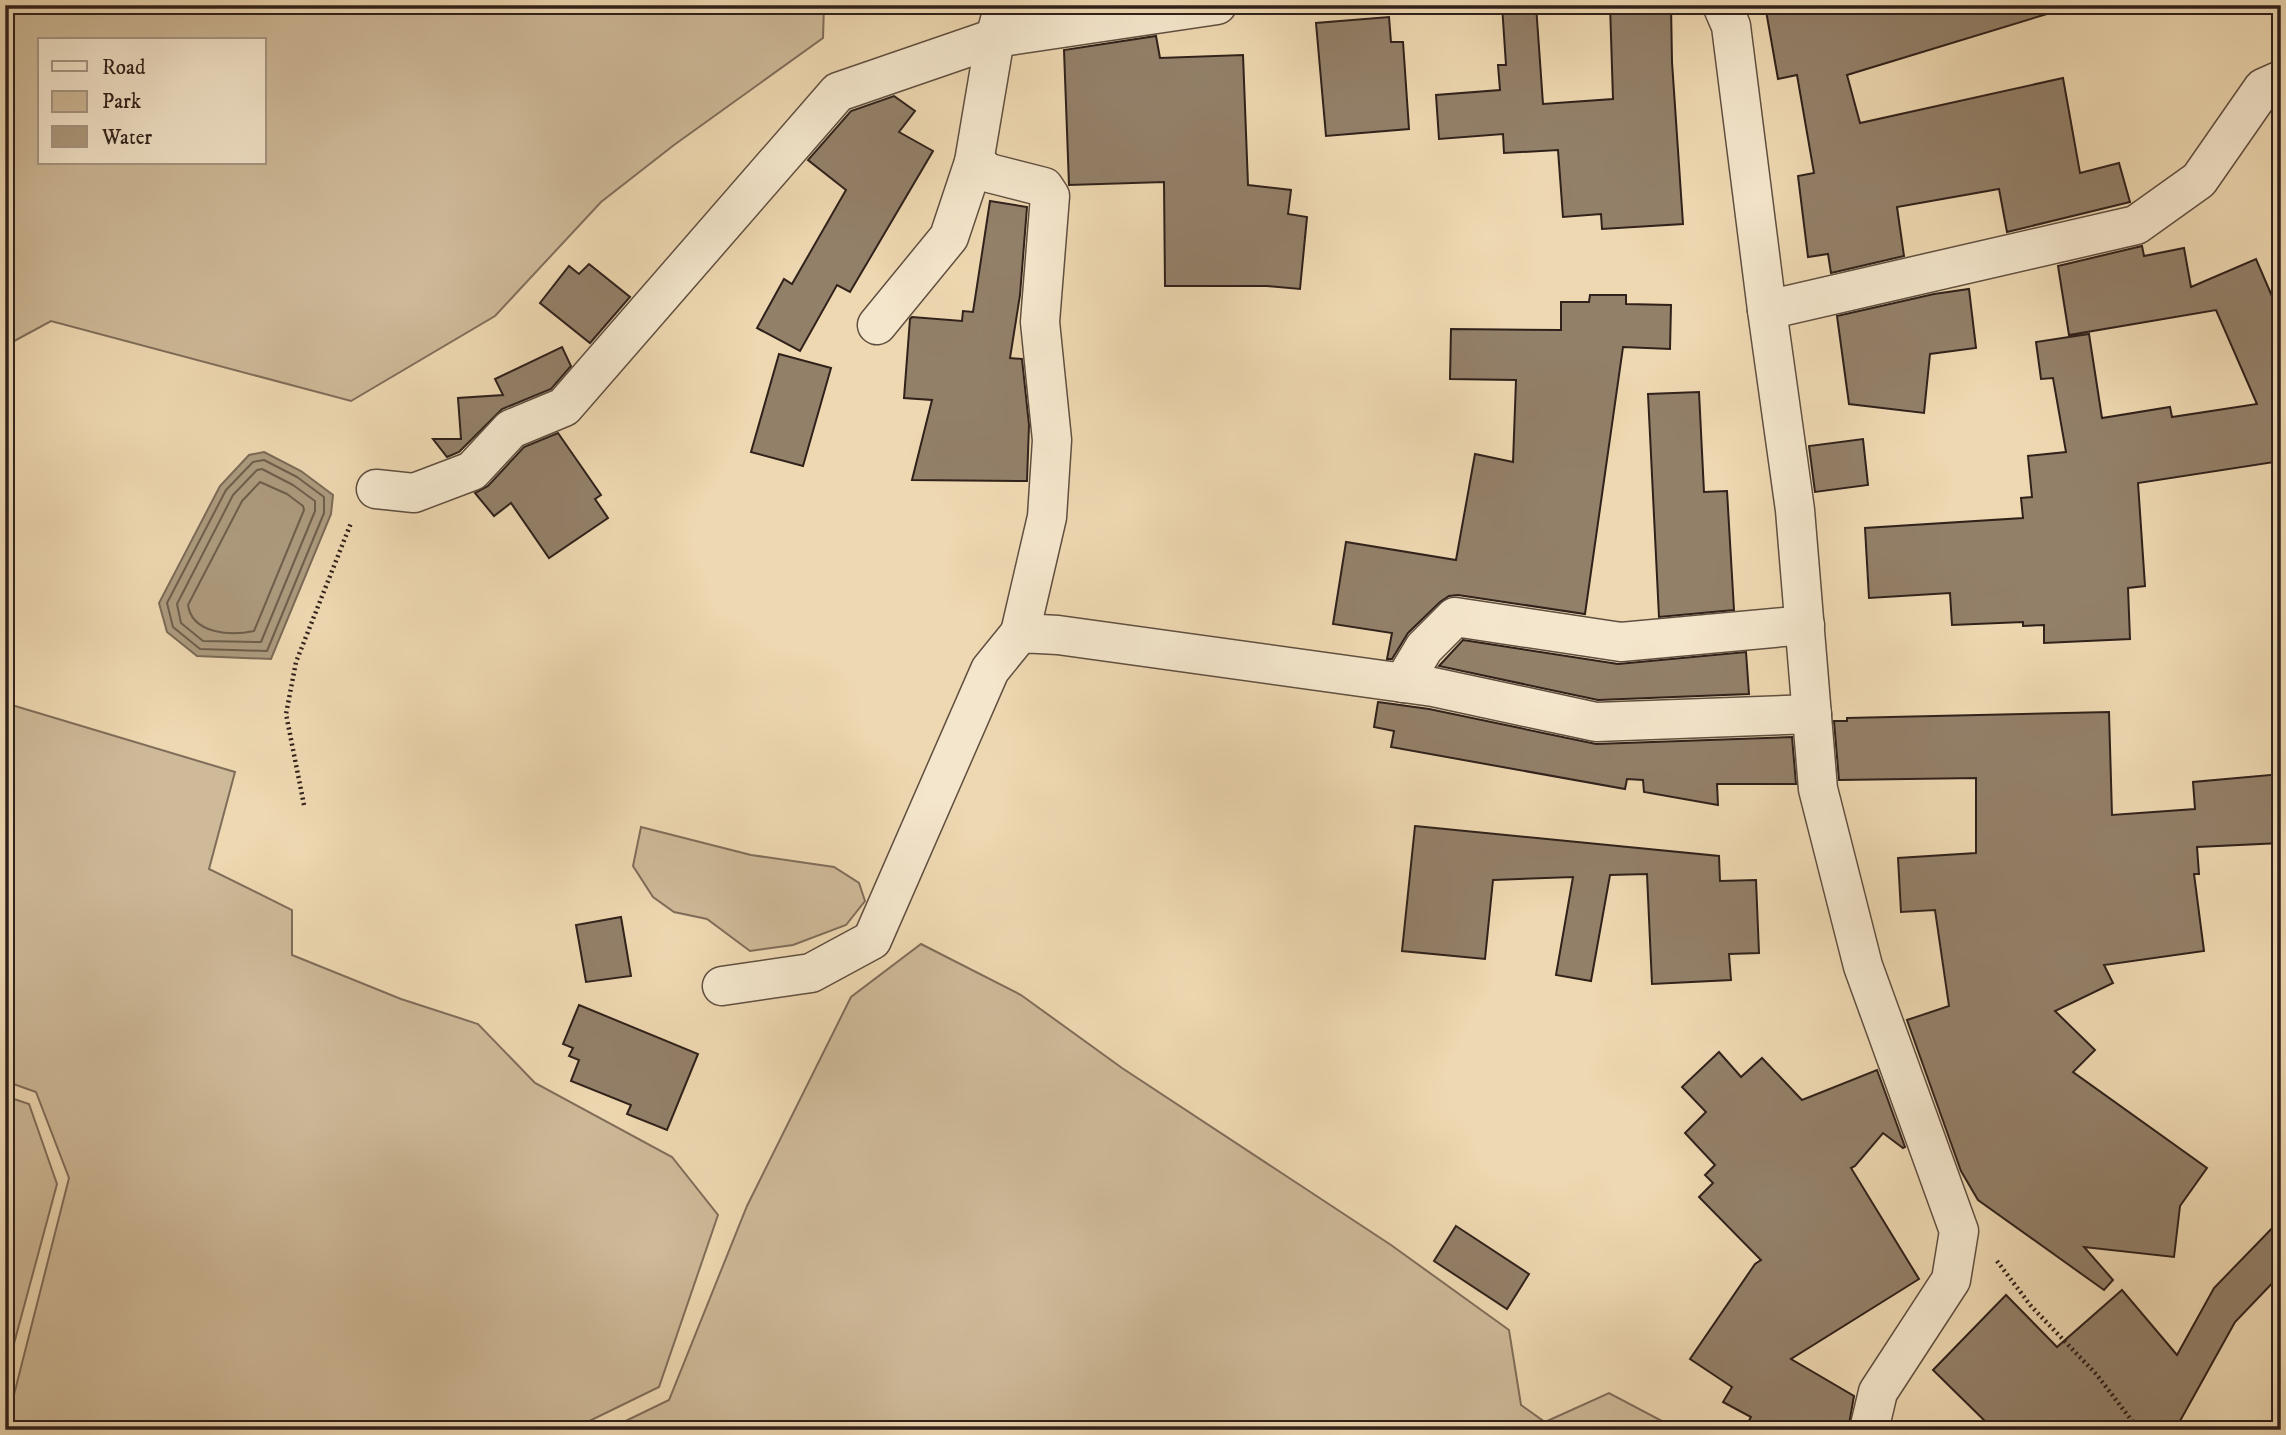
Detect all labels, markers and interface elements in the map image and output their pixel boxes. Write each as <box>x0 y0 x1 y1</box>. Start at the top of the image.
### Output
legend <box>38 38 266 164</box>
text: Road <box>102 55 146 81</box>
text: Park <box>102 89 142 115</box>
text: Water <box>101 125 152 151</box>

